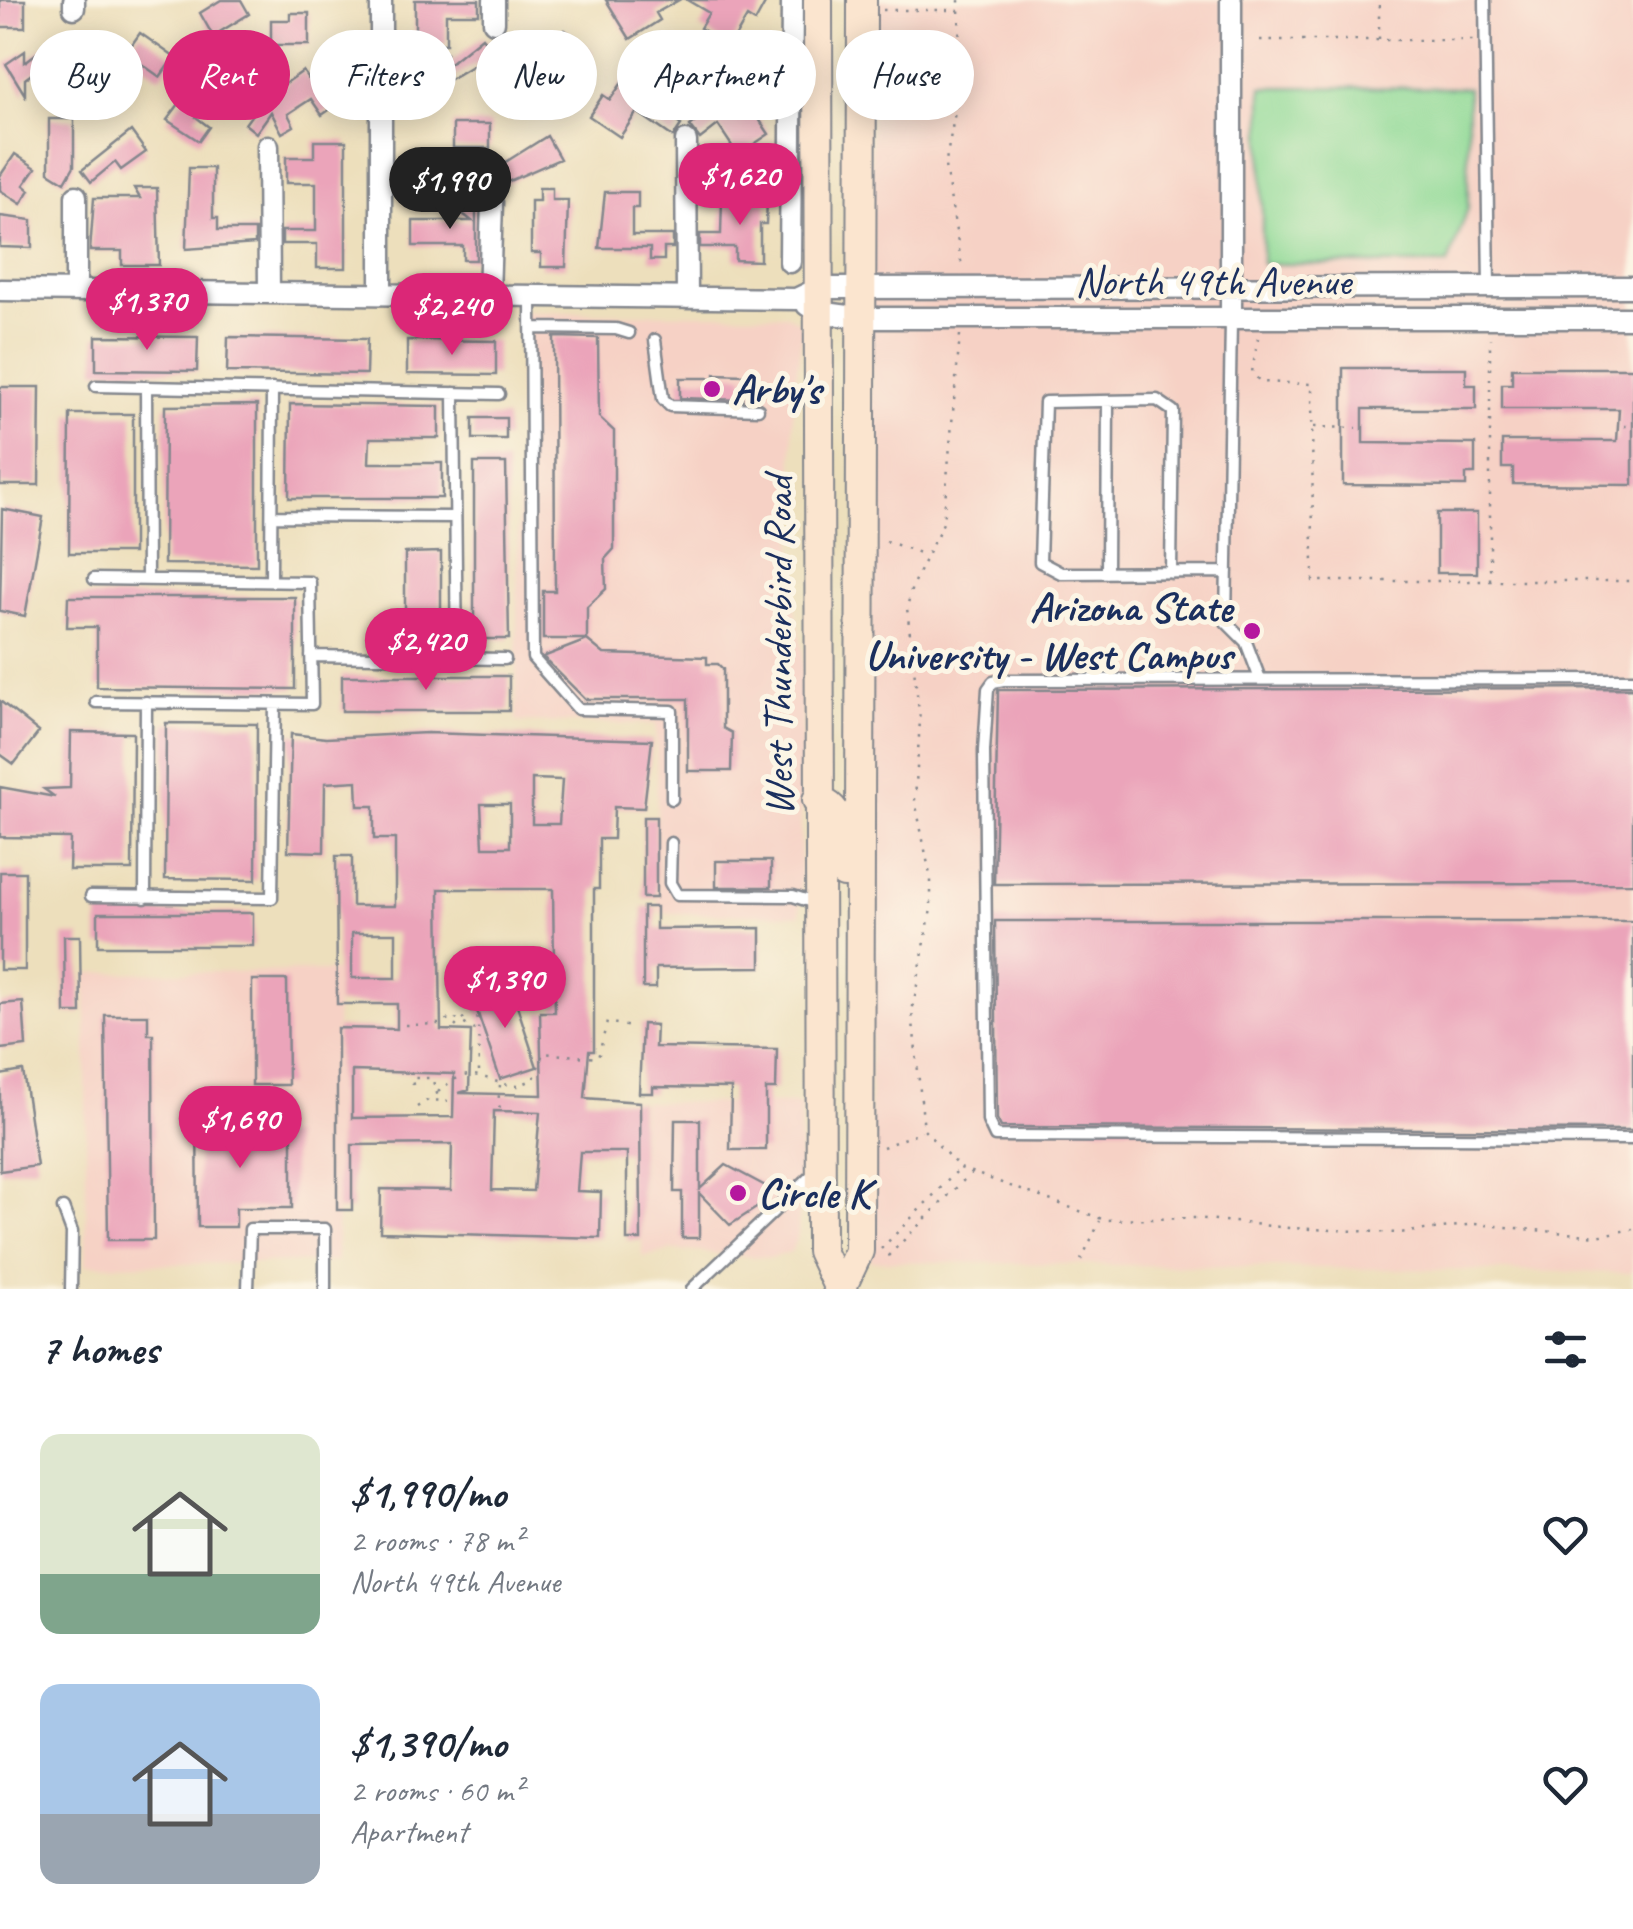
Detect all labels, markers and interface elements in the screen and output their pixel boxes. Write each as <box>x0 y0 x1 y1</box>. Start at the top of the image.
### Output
chip: Buy <box>30 30 143 120</box>
chip: Rent <box>163 30 290 120</box>
chip: Filters <box>310 30 456 120</box>
chip: New <box>476 30 597 120</box>
chip: Apartment <box>617 30 816 120</box>
chip: House <box>836 30 974 120</box>
pin: $1,620 <box>659 143 821 228</box>
pin: $1,990 <box>369 147 531 232</box>
text: $1,620 <box>700 155 780 196</box>
text: $1,990 <box>411 159 489 200</box>
street label: North 49th Avenue <box>1075 255 1353 308</box>
pin: $1,370 <box>66 268 228 353</box>
pin: $2,240 <box>371 273 533 358</box>
text: $1,370 <box>108 280 186 321</box>
text: $2,240 <box>413 285 491 326</box>
place label: Arby's <box>732 363 825 416</box>
marker: Arby's <box>701 378 723 400</box>
street label: West Thunderbird Road <box>752 470 805 816</box>
place label: Arizona State University - West Campus <box>865 581 1236 682</box>
pin: $2,420 <box>345 608 507 693</box>
text: $2,420 <box>387 620 465 661</box>
marker: Arizona State University - West Campus <box>1241 620 1263 642</box>
pin: $1,390 <box>424 946 586 1031</box>
text: $1,390 <box>466 958 544 999</box>
pin: $1,690 <box>159 1086 321 1171</box>
text: $1,690 <box>201 1098 279 1139</box>
place label: Circle K <box>758 1167 878 1220</box>
marker: Circle K <box>727 1182 749 1204</box>
icon: filters <box>1538 1322 1593 1377</box>
text: 7 homes <box>40 1323 158 1376</box>
text: $1,990/mo <box>350 1467 506 1520</box>
icon: home <box>120 1474 240 1594</box>
icon: heart <box>1538 1507 1593 1562</box>
text: 2 rooms · 78 m² <box>350 1520 523 1561</box>
text: North 49th Avenue <box>350 1561 560 1602</box>
text: $1,390/mo <box>350 1717 506 1770</box>
icon: home <box>120 1724 240 1844</box>
icon: heart <box>1538 1757 1593 1812</box>
text: 2 rooms · 60 m² <box>350 1770 523 1811</box>
text: Apartment <box>350 1811 468 1852</box>

